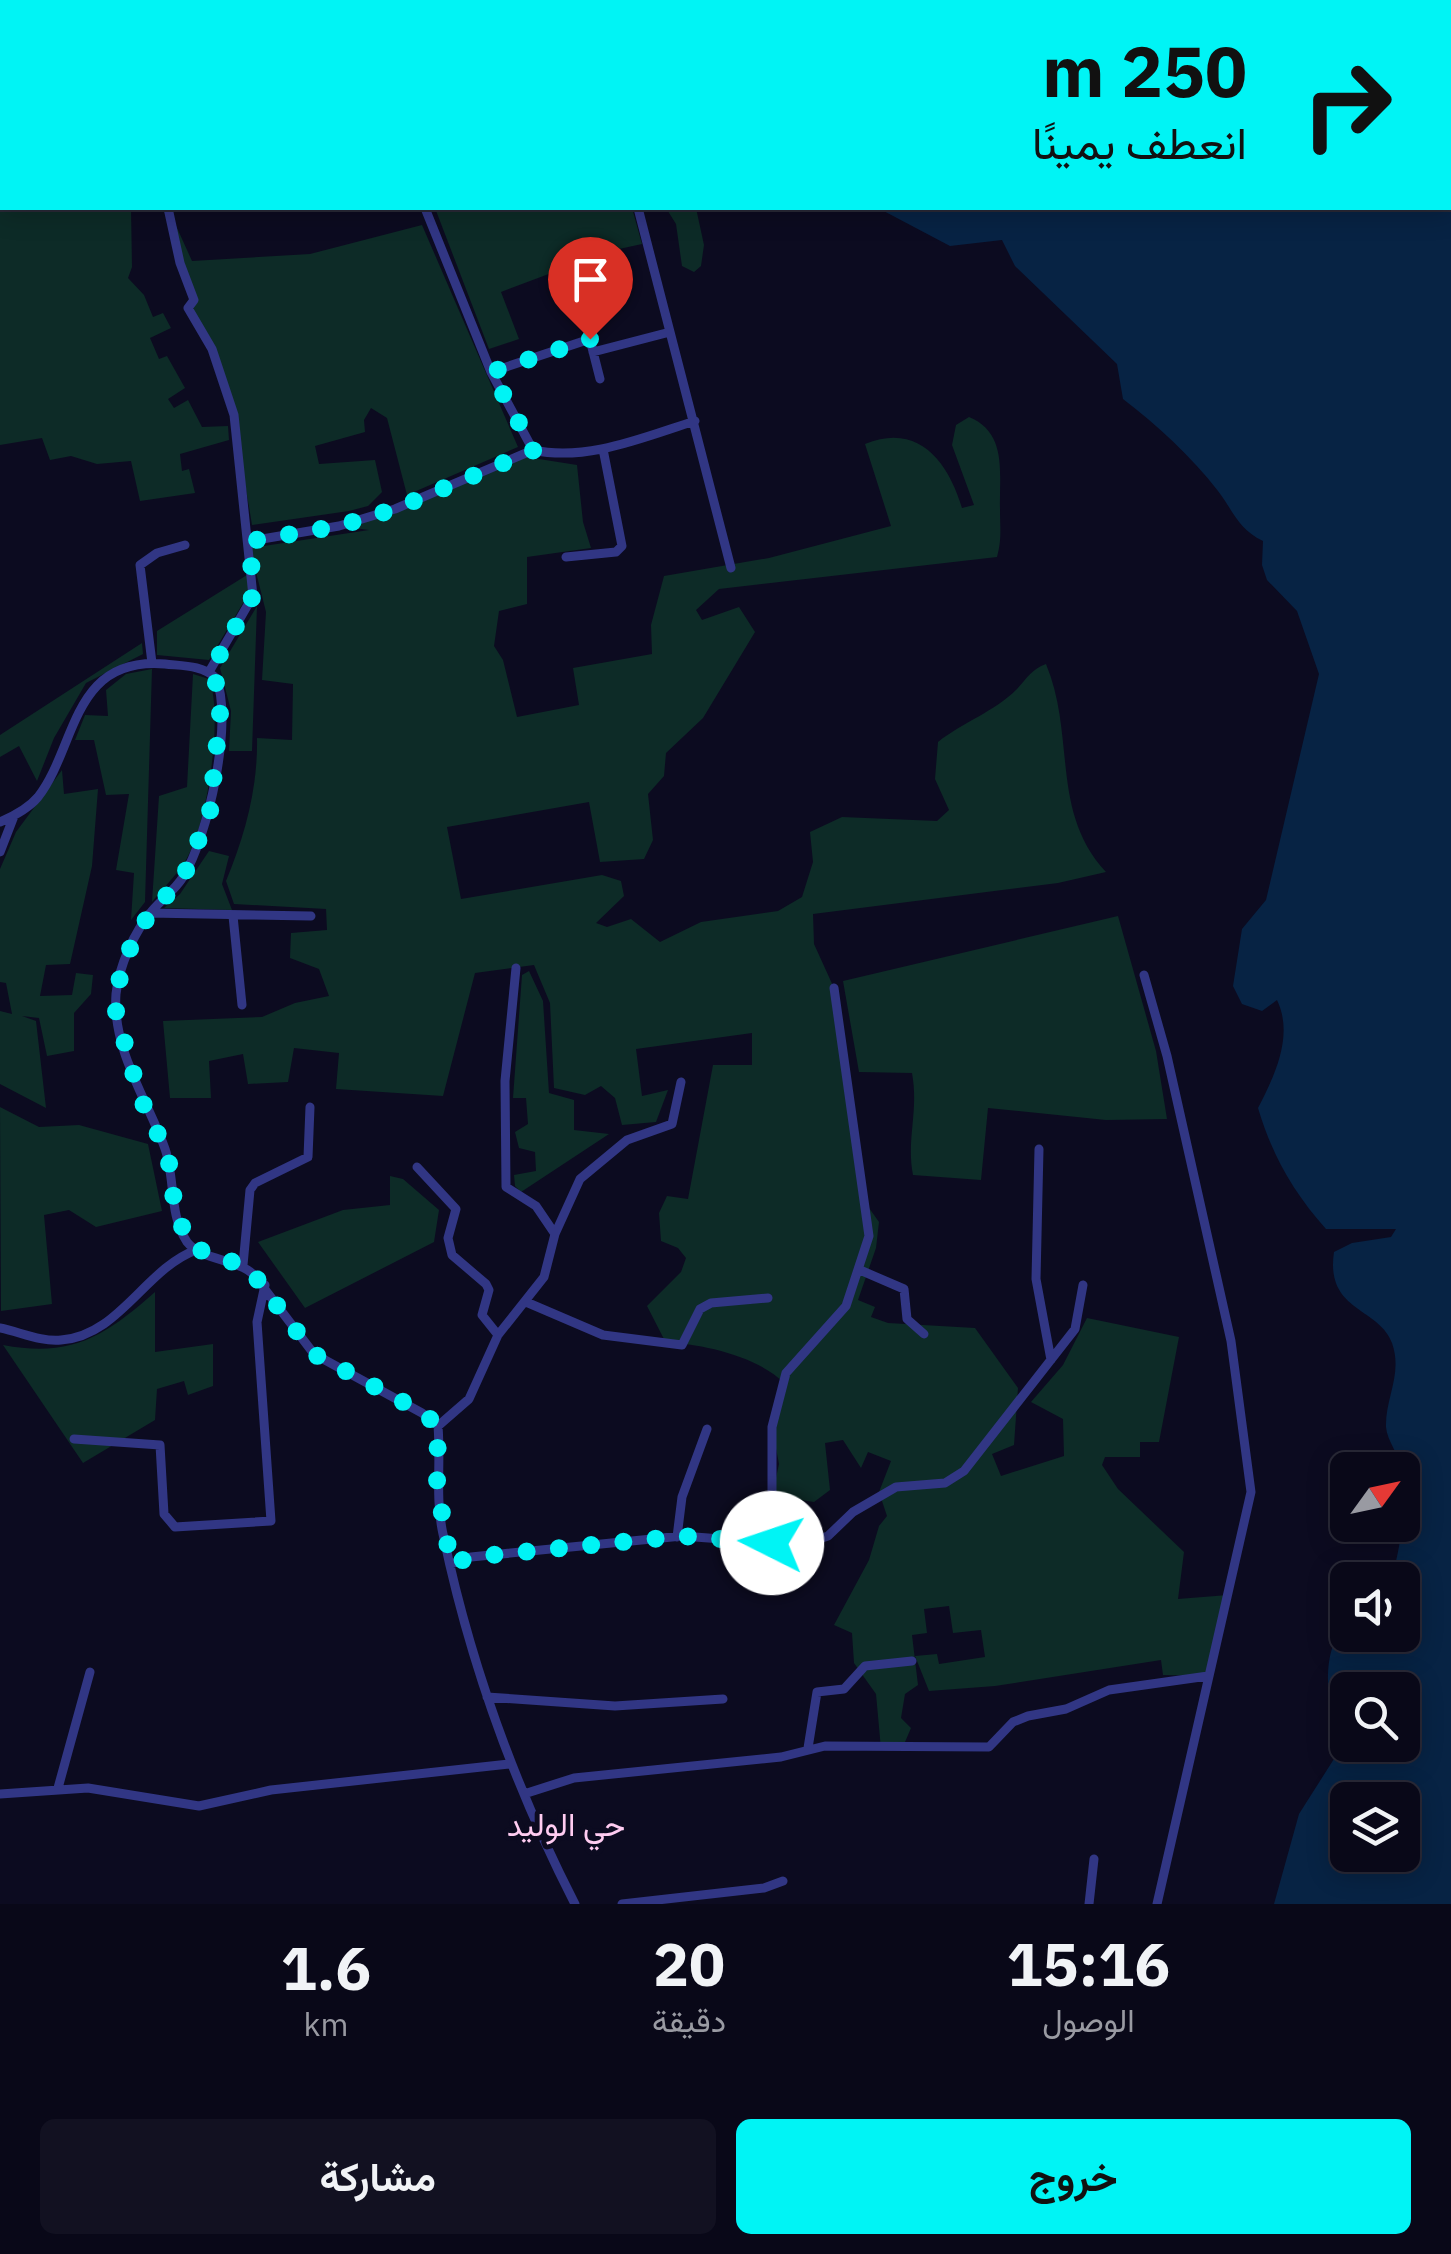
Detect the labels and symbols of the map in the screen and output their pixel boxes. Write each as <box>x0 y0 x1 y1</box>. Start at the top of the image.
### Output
pin <box>548 237 633 340</box>
north arrow <box>1330 1452 1420 1542</box>
position arrow <box>720 1491 824 1595</box>
district label: حي الوليد <box>507 1803 625 1851</box>

